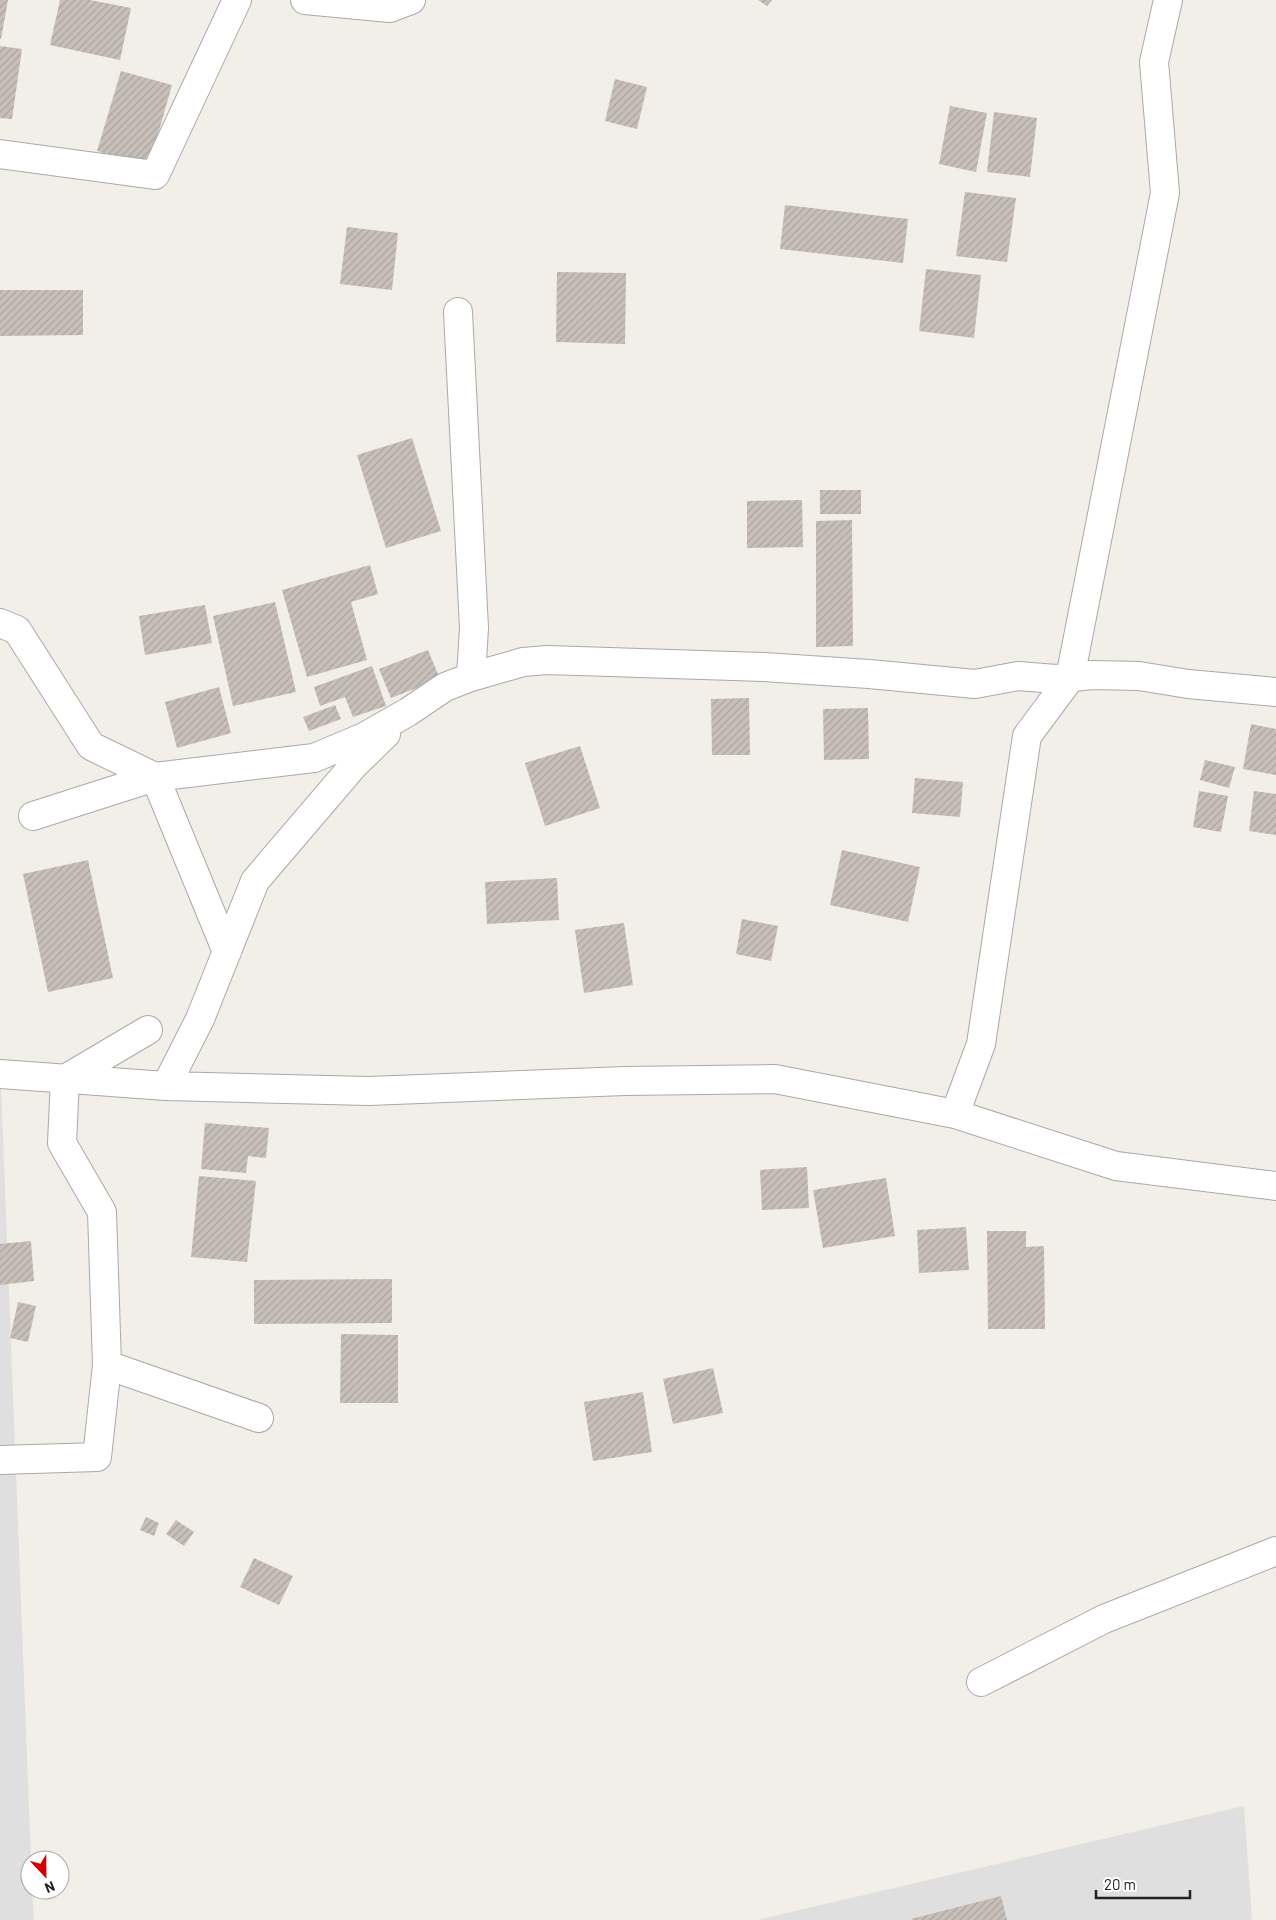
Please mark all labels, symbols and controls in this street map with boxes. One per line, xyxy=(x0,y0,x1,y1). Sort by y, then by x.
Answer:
north arrow xyxy=(20,1850,70,1900)
scale bar xyxy=(1096,1868,1190,1900)
text: 20 m xyxy=(1104,1875,1136,1893)
text: N xyxy=(43,1878,58,1897)

